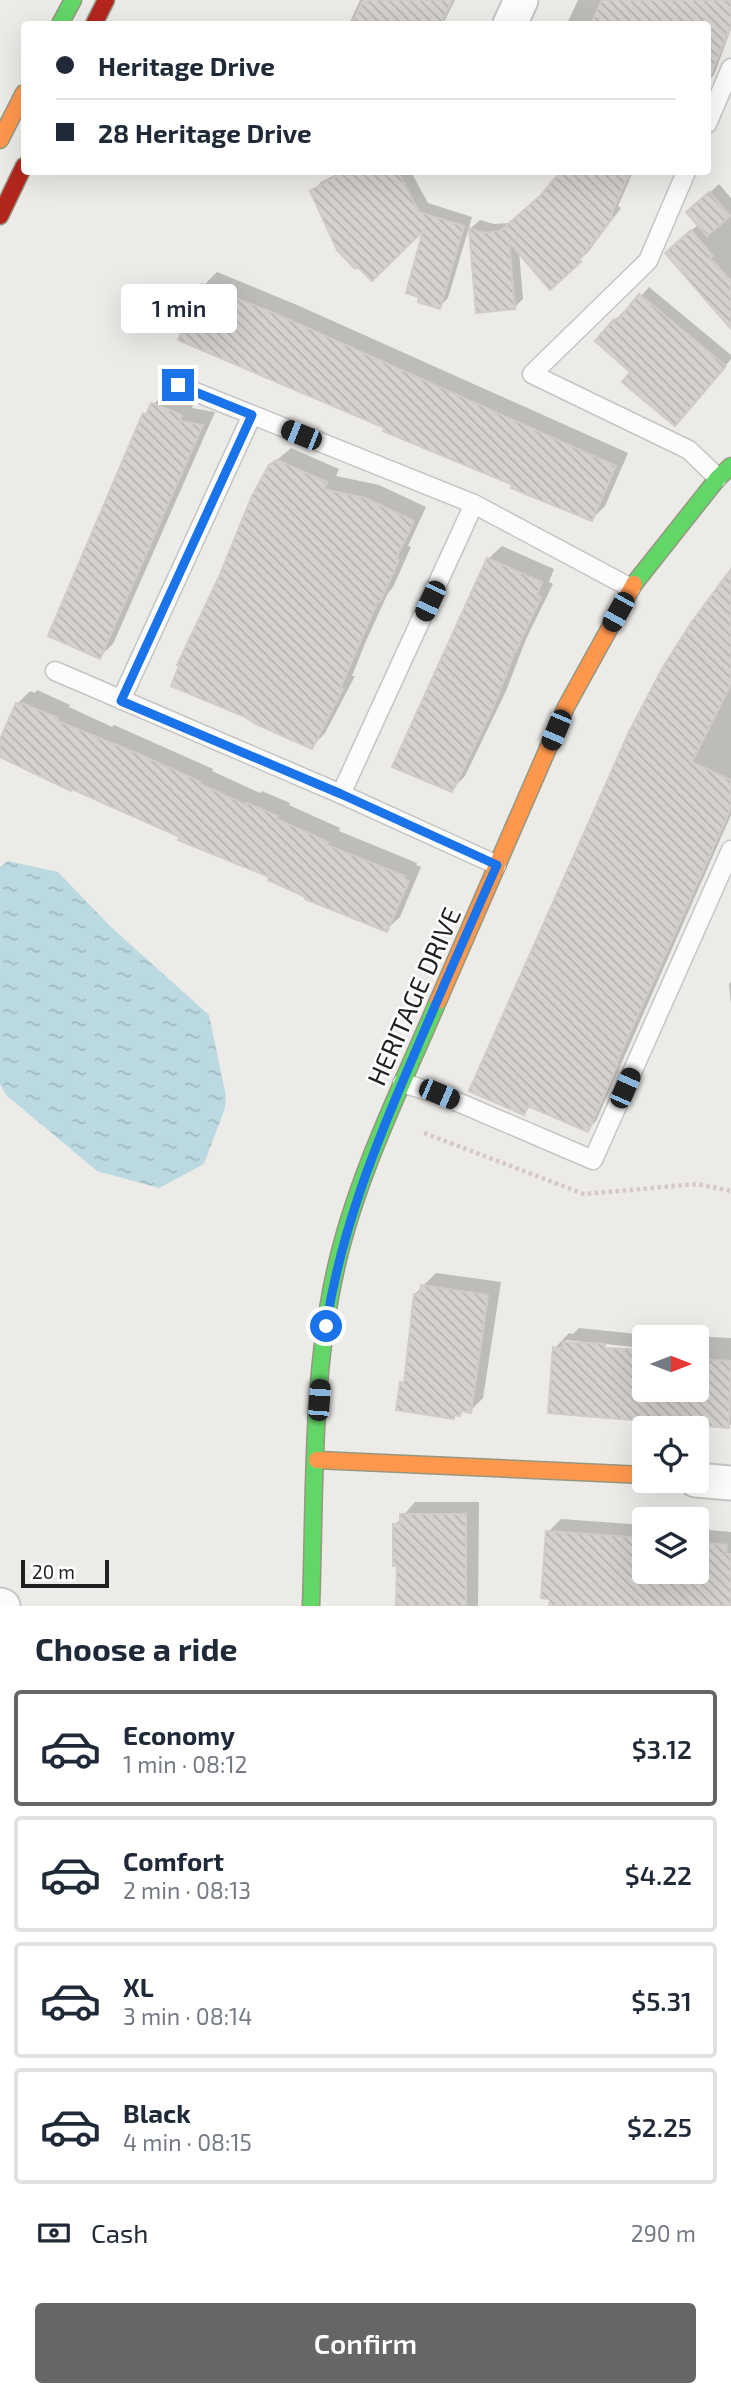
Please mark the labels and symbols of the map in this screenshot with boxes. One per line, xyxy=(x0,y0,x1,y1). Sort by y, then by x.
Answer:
callout: 1 min xyxy=(120,284,236,332)
route end xyxy=(162,369,194,401)
car xyxy=(278,417,325,453)
car xyxy=(412,578,449,624)
car xyxy=(599,589,638,635)
car xyxy=(539,707,574,753)
street label: HERITAGE DRIVE xyxy=(360,902,466,1090)
car xyxy=(607,1065,644,1111)
car xyxy=(416,1076,463,1112)
route start xyxy=(310,1310,342,1342)
north arrow xyxy=(632,1325,709,1402)
car xyxy=(308,1378,331,1422)
scale bar xyxy=(21,1557,108,1589)

